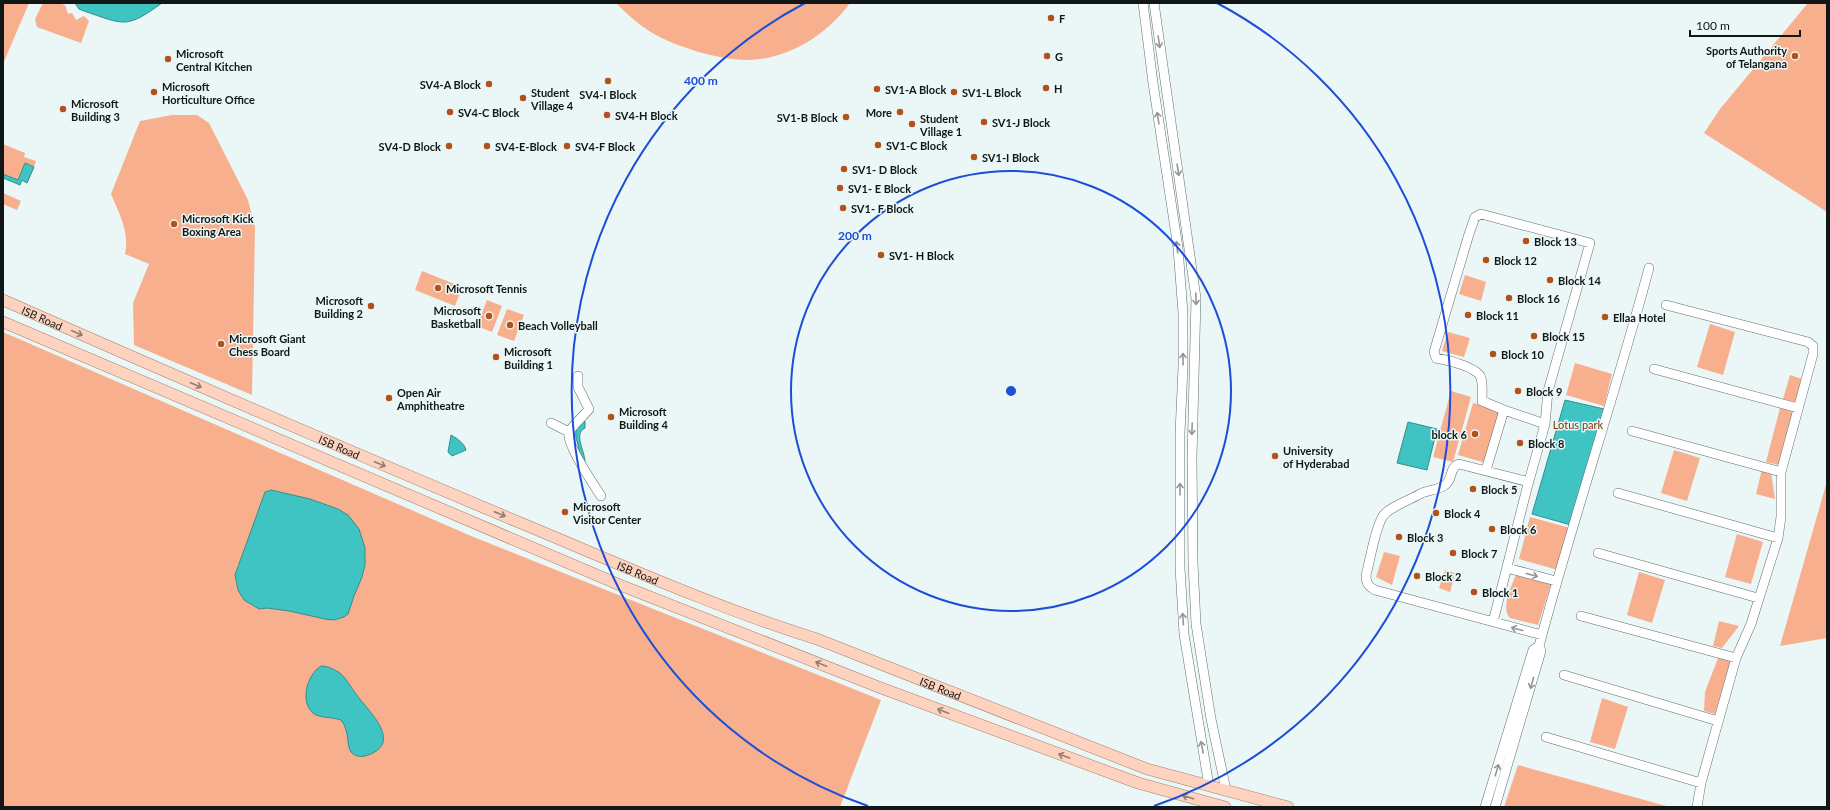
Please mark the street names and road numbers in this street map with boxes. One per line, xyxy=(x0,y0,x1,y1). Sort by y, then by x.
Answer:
street label: ISB Road xyxy=(20,303,65,332)
street label: ISB Road xyxy=(317,432,362,461)
street label: ISB Road xyxy=(615,558,661,587)
street label: ISB Road xyxy=(918,674,963,702)

